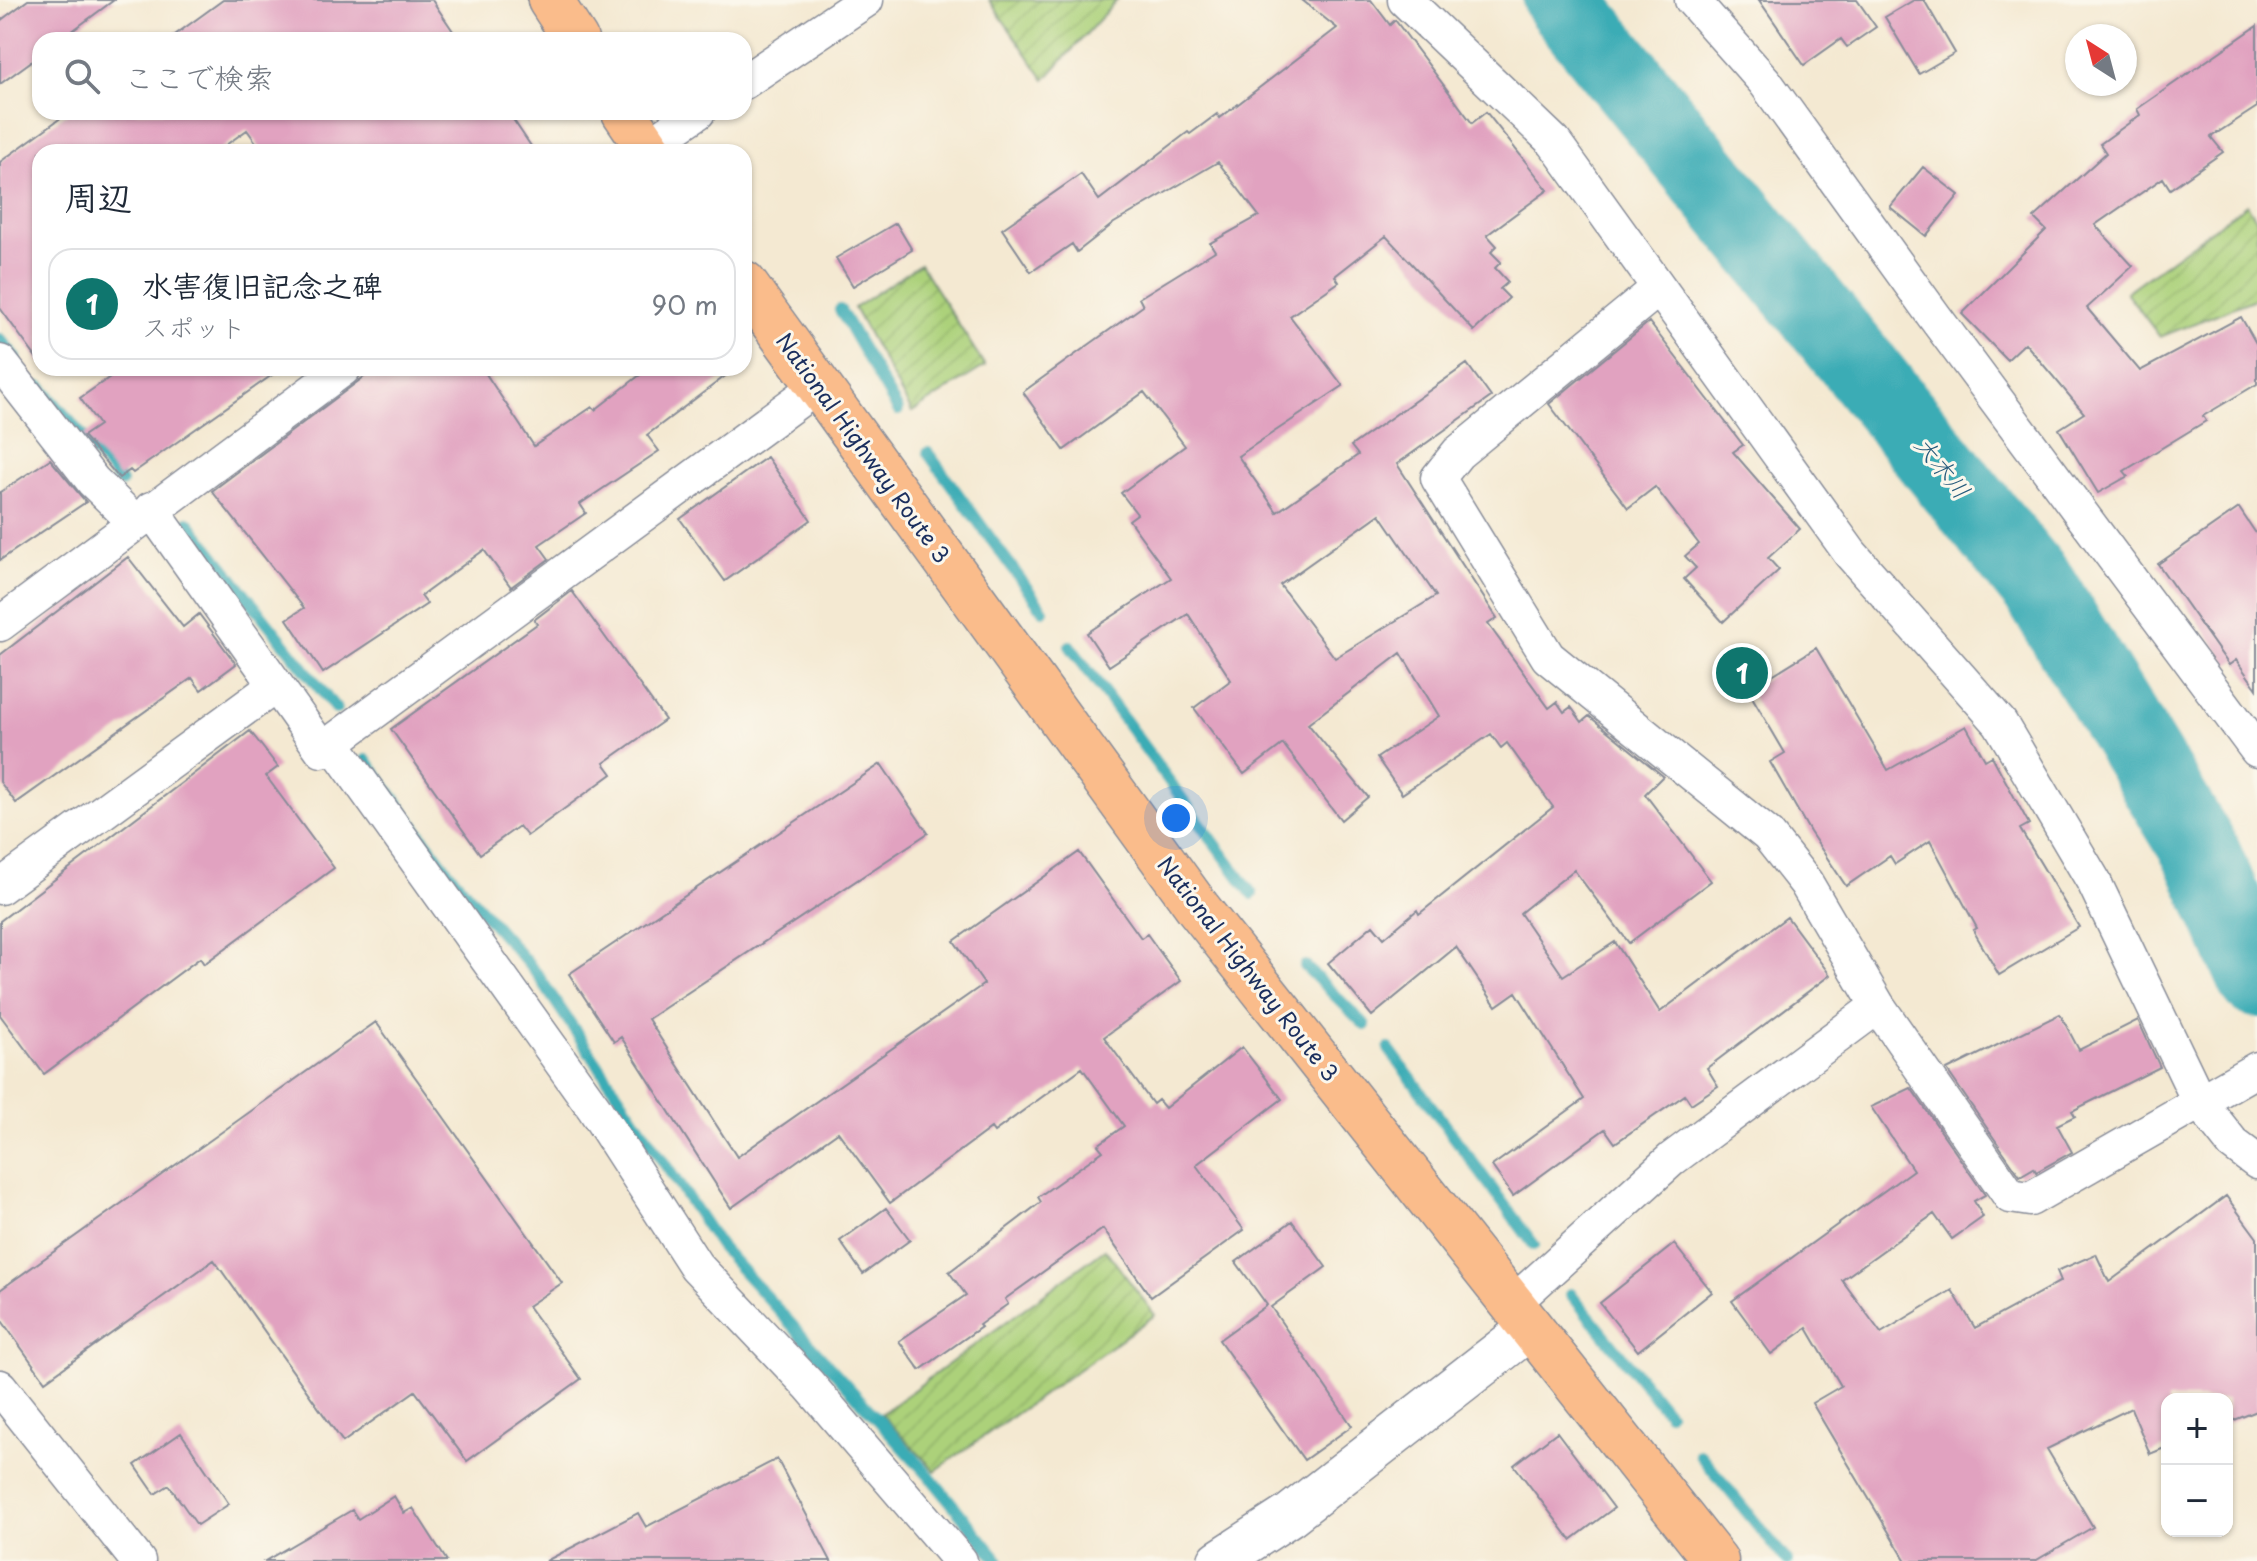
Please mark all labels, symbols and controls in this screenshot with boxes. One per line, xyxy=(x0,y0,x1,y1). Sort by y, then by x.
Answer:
north arrow xyxy=(2065,24,2137,96)
search box xyxy=(32,32,752,120)
icon: search xyxy=(60,54,104,98)
text: ここで検索 xyxy=(124,54,274,99)
text: 周辺 xyxy=(64,170,132,222)
text: 水害復旧記念之碑 xyxy=(142,262,382,307)
text: 1 xyxy=(86,285,98,324)
text: 90 m xyxy=(651,285,718,324)
text: スポット xyxy=(142,307,246,346)
street label: National Highway Route 3 xyxy=(769,325,959,569)
water label: 大木川 xyxy=(1907,427,1980,506)
pin: 1 xyxy=(1716,643,1768,703)
your location xyxy=(1156,798,1196,838)
street label: National Highway Route 3 xyxy=(1151,849,1348,1088)
map controls xyxy=(2161,1393,2233,1537)
button: + xyxy=(2161,1393,2233,1465)
button: − xyxy=(2161,1465,2233,1537)

